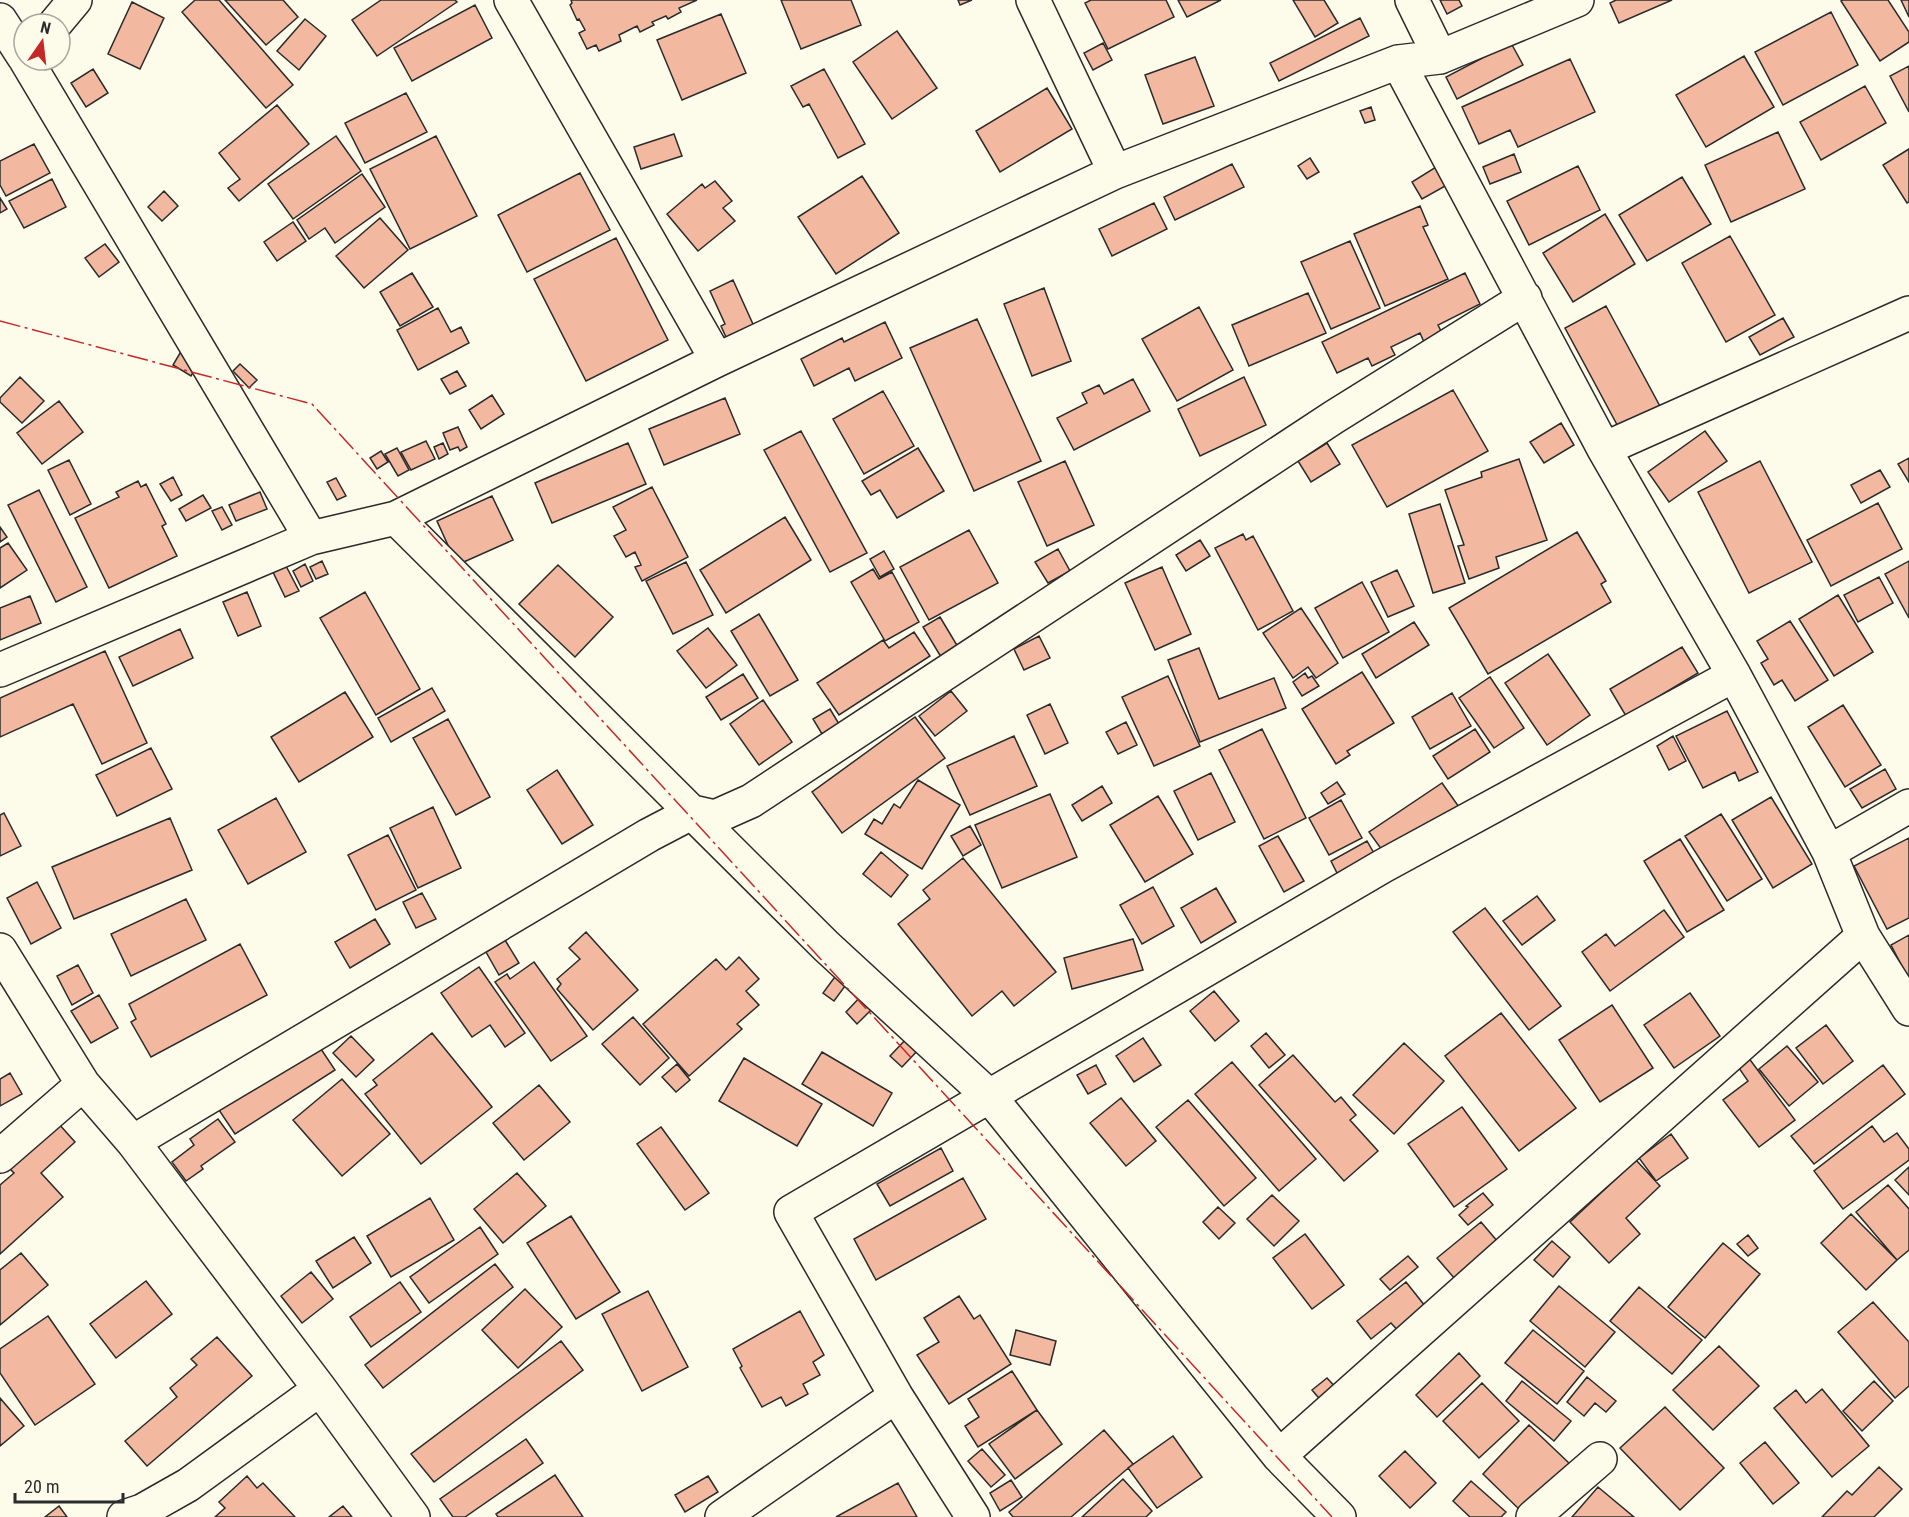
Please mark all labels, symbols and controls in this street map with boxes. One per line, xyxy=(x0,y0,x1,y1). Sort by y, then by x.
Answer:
north arrow xyxy=(12,12,72,72)
text: N xyxy=(38,18,53,38)
scale bar xyxy=(15,1466,123,1504)
text: 20 m xyxy=(24,1476,59,1497)

